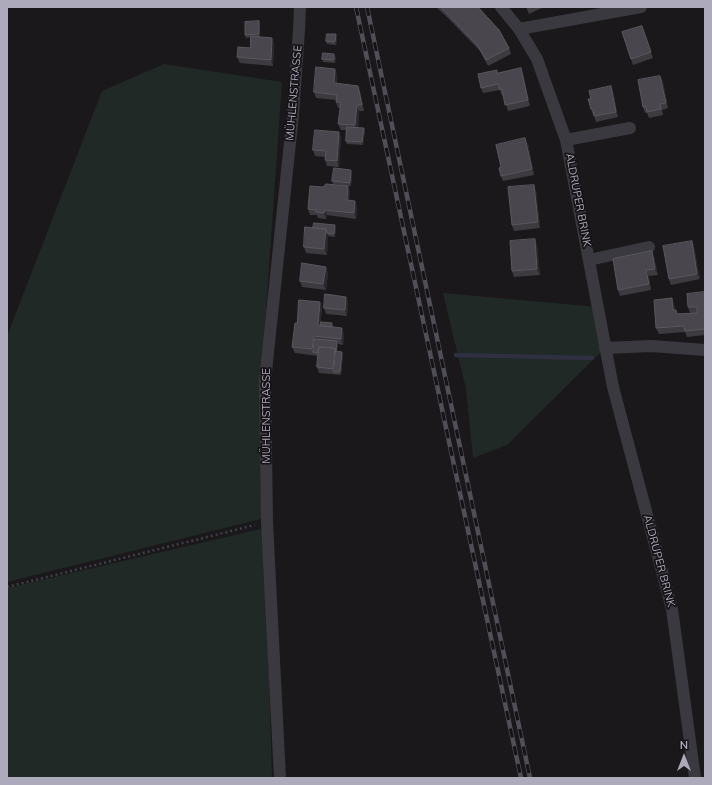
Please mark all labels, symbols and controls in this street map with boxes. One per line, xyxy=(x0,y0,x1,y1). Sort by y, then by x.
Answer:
street label: MÜHLENSTRASSE xyxy=(283,45,305,141)
street label: ALDRUPER BRINK xyxy=(562,152,594,248)
street label: MÜHLENSTRASSE xyxy=(260,368,274,464)
street label: ALDRUPER BRINK xyxy=(640,513,678,609)
north arrow xyxy=(664,737,704,777)
text: N xyxy=(680,738,688,752)

